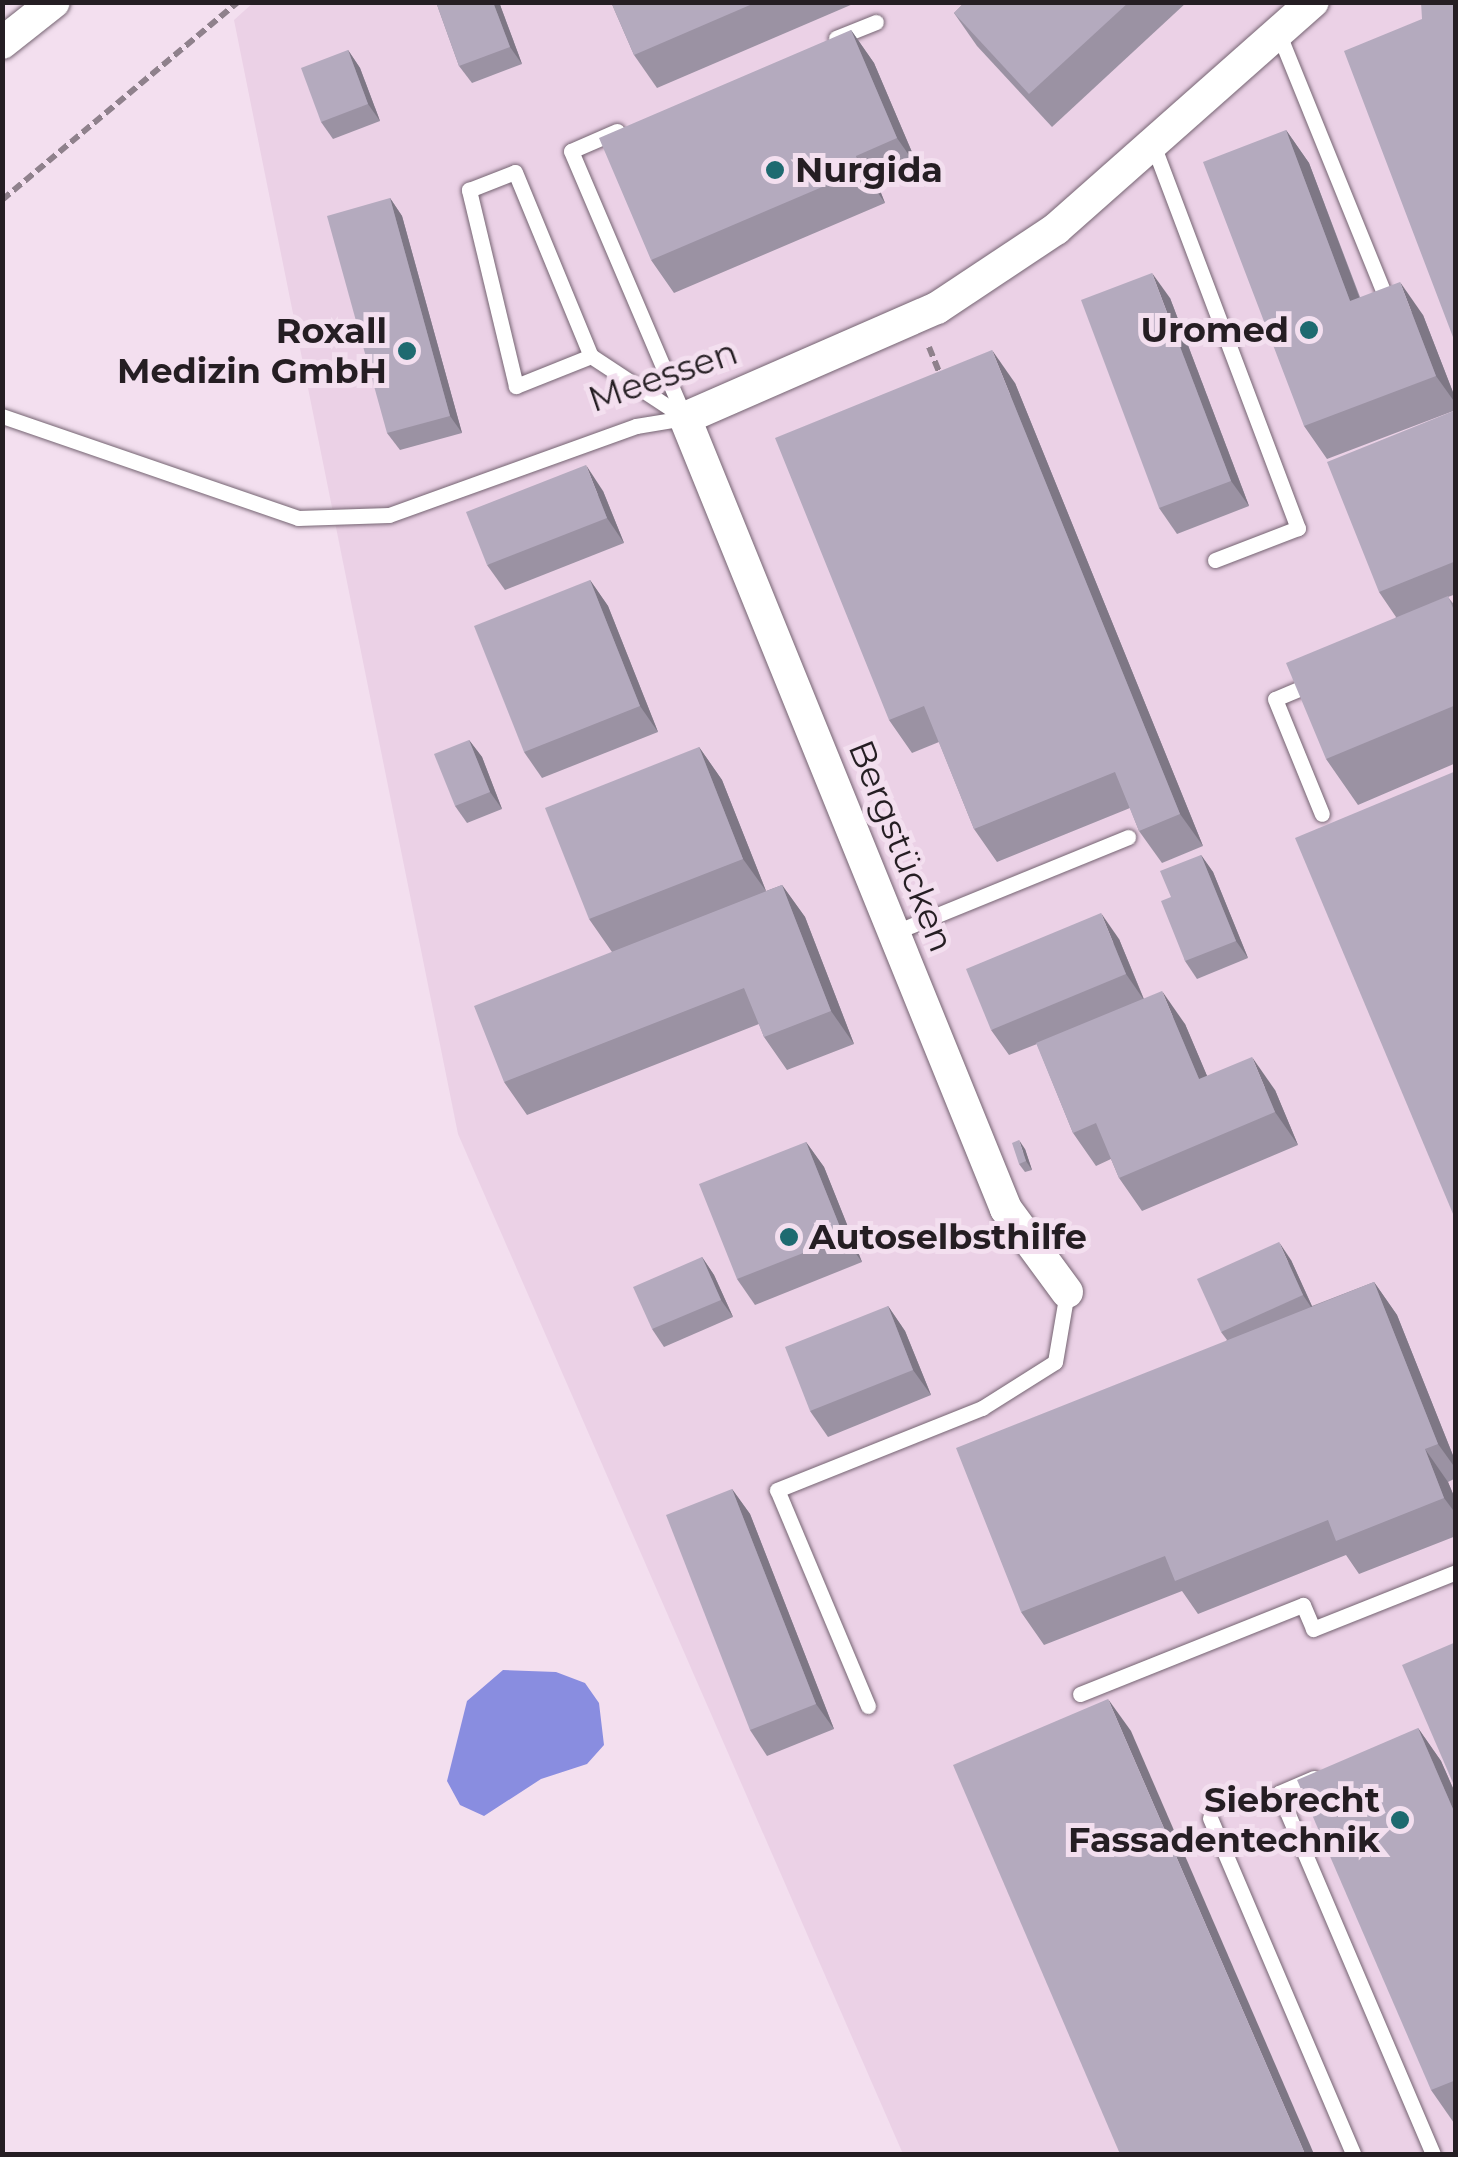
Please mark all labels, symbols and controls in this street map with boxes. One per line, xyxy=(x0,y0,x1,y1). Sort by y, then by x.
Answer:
place label: Nurgida xyxy=(795,149,943,191)
marker: Nurgida xyxy=(764,159,786,181)
place label: Uromed xyxy=(1141,309,1289,351)
place label: Roxall Medizin GmbH xyxy=(117,310,387,392)
marker: Uromed xyxy=(1298,319,1320,341)
street label: Meessen xyxy=(583,331,743,421)
marker: Roxall Medizin GmbH xyxy=(396,340,418,362)
street label: Bergstücken xyxy=(840,734,962,958)
place label: Autoselbsthilfe xyxy=(809,1216,1087,1258)
marker: Autoselbsthilfe xyxy=(778,1226,800,1248)
place label: Siebrecht Fassadentechnik xyxy=(1068,1779,1380,1861)
marker: Siebrecht Fassadentechnik xyxy=(1389,1809,1411,1831)

